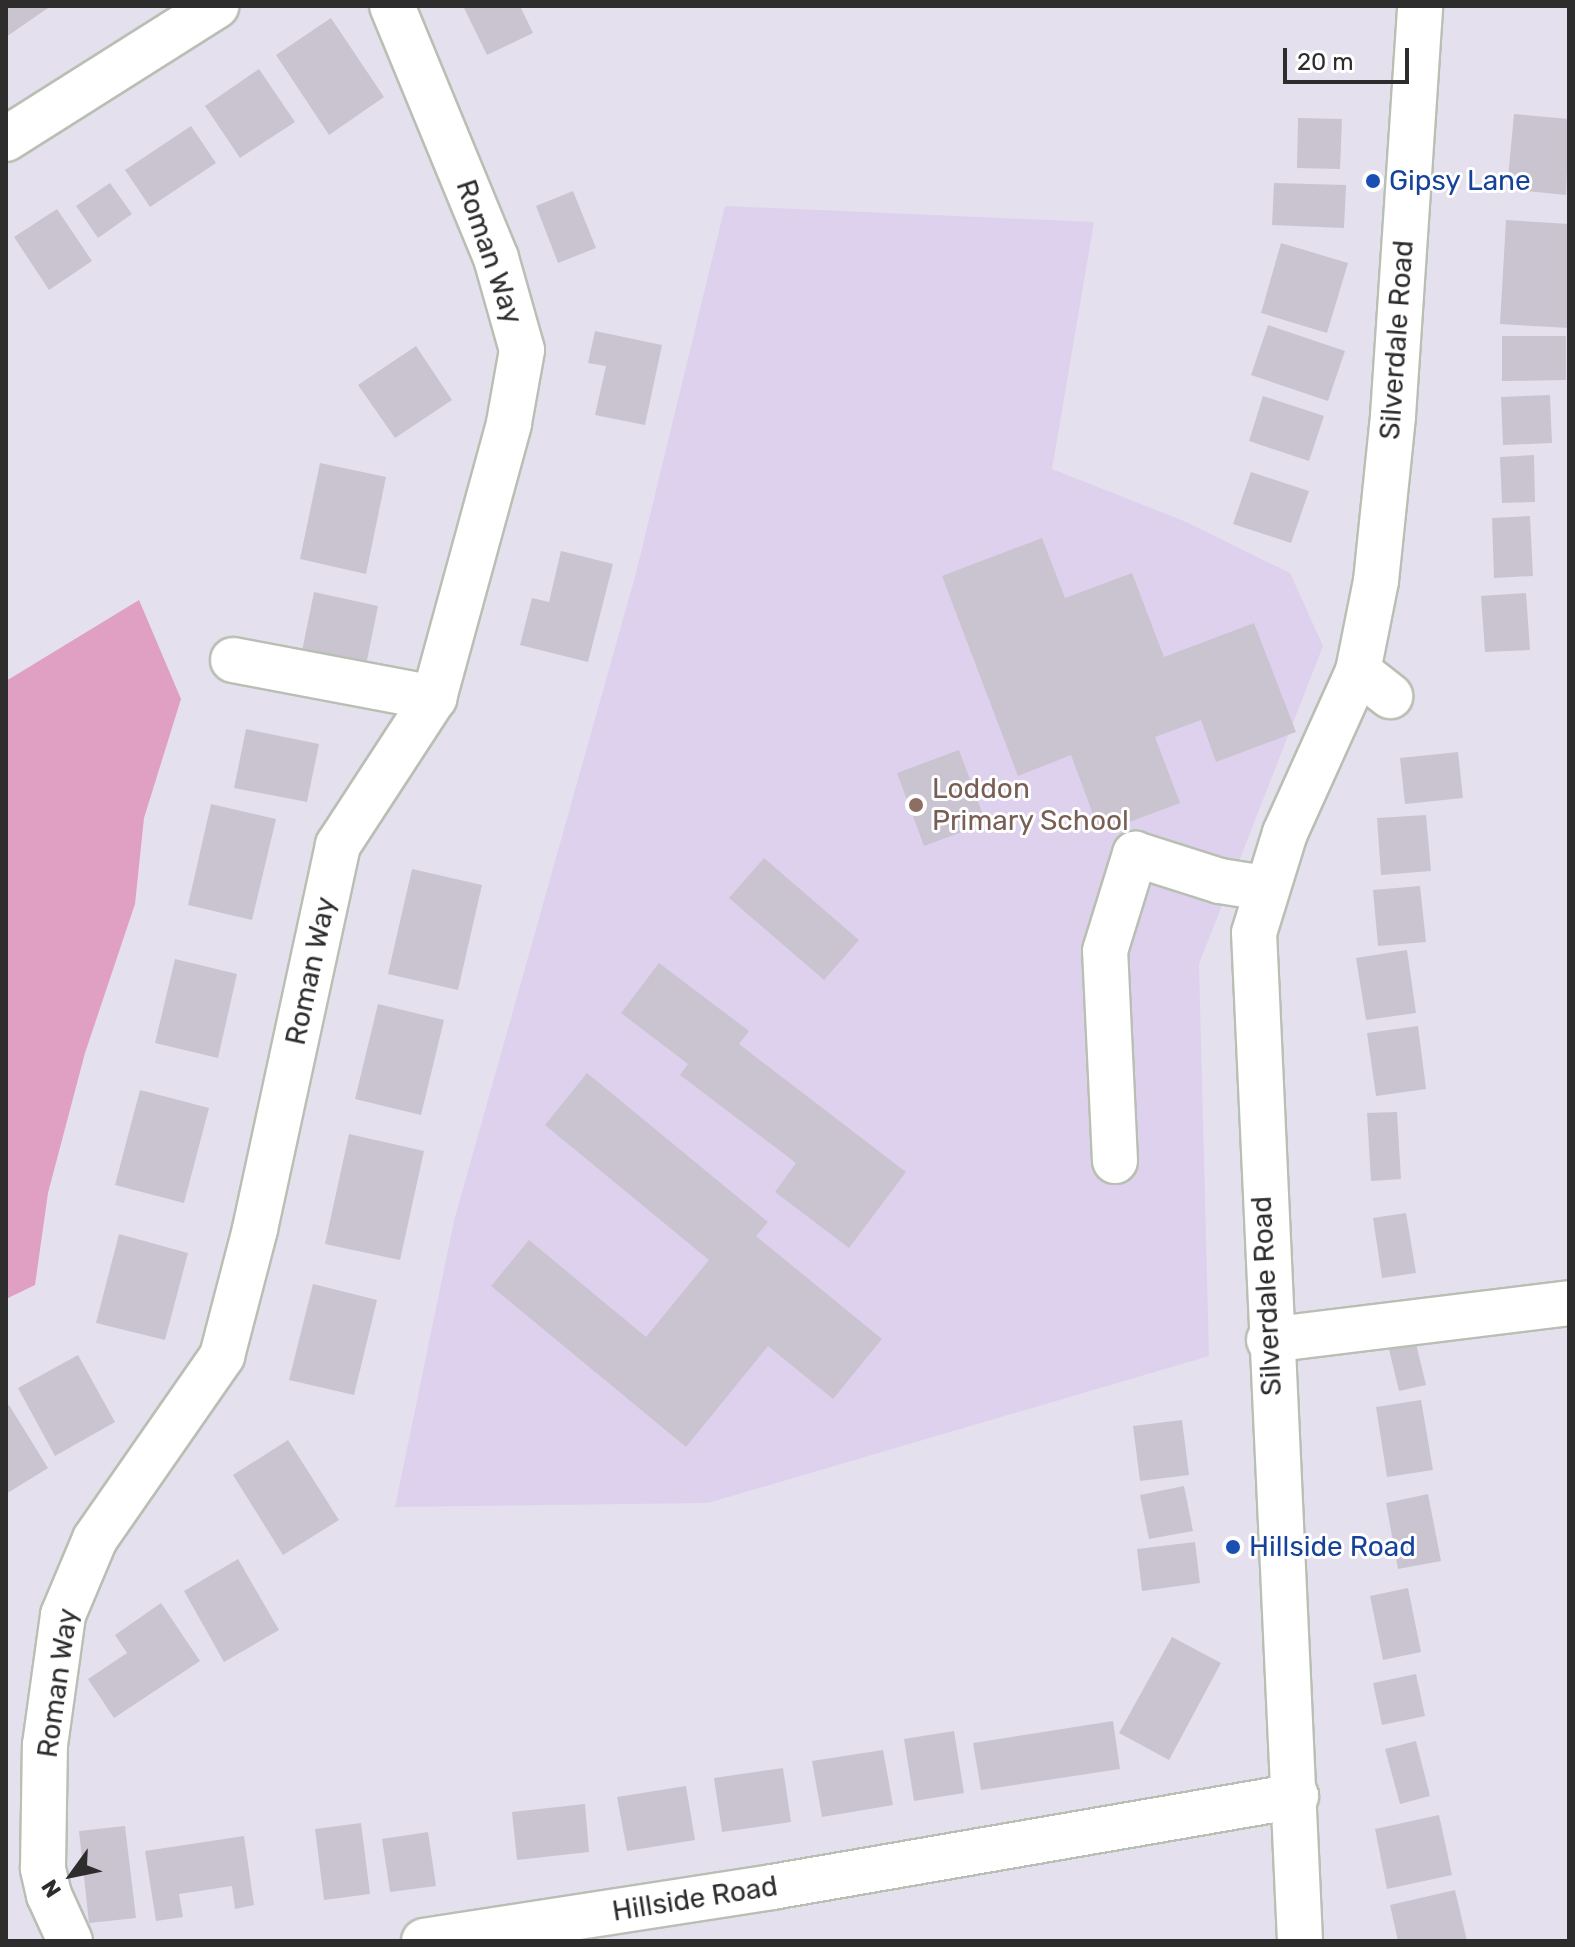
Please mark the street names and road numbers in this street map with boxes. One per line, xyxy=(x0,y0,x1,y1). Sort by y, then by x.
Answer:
street label: Roman Way xyxy=(449,175,529,329)
street label: Silverdale Road xyxy=(1373,239,1421,441)
street label: Roman Way xyxy=(279,894,343,1048)
street label: Silverdale Road xyxy=(1245,1195,1289,1397)
street label: Roman Way xyxy=(31,1606,85,1760)
street label: Hillside Road xyxy=(610,1869,780,1929)

